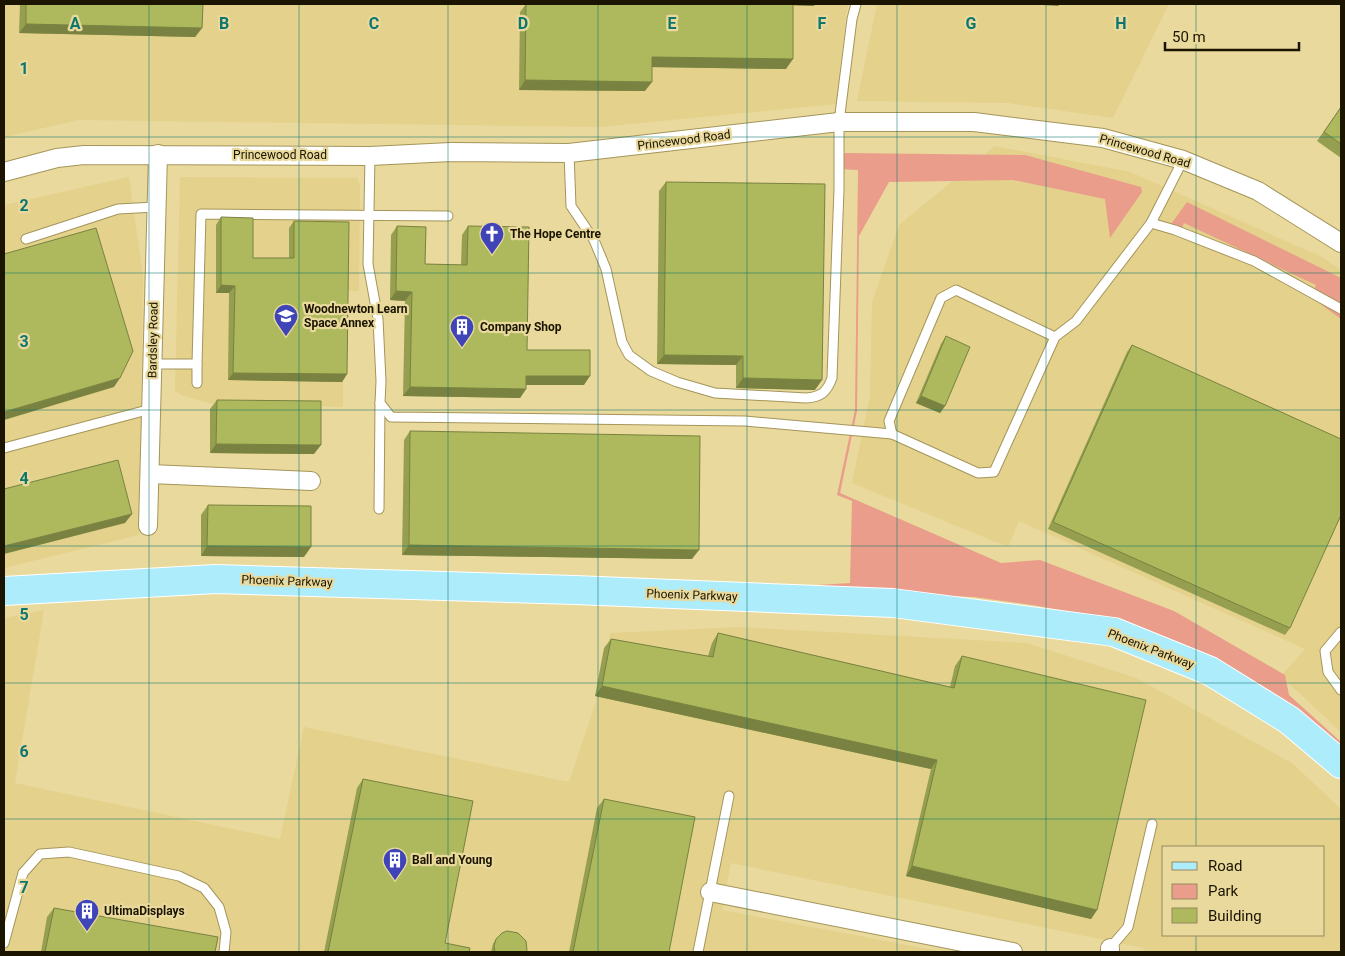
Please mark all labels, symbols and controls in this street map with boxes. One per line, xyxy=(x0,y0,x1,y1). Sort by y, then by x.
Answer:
text: A xyxy=(70,14,81,33)
text: B xyxy=(219,14,229,33)
text: C xyxy=(369,14,379,33)
text: D xyxy=(518,14,528,33)
text: E xyxy=(668,14,677,33)
text: F xyxy=(818,14,827,33)
text: G xyxy=(966,14,977,33)
text: H xyxy=(1115,14,1127,33)
scale bar xyxy=(1165,20,1299,52)
text: 50 m xyxy=(1172,28,1206,46)
text: 1 xyxy=(19,59,29,78)
street label: Princewood Road xyxy=(637,127,731,153)
street label: Princewood Road xyxy=(1098,131,1192,171)
street label: Princewood Road xyxy=(233,148,327,162)
text: 2 xyxy=(19,196,29,215)
church icon: The Hope Centre xyxy=(479,221,505,255)
place label: The Hope Centre xyxy=(510,227,601,241)
street label: Bardsley Road xyxy=(145,302,161,378)
place label: Woodnewton Learn Space Annex xyxy=(304,302,408,330)
school or university icon: Woodnewton Learn Space Annex xyxy=(273,303,299,337)
building icon: Company Shop xyxy=(449,314,475,348)
place label: Company Shop xyxy=(480,320,562,334)
text: 3 xyxy=(19,332,29,351)
text: 4 xyxy=(19,469,29,488)
street label: Phoenix Parkway xyxy=(241,572,333,590)
street label: Phoenix Parkway xyxy=(646,586,738,604)
text: 5 xyxy=(19,605,29,624)
street label: Phoenix Parkway xyxy=(1106,626,1196,672)
text: 6 xyxy=(19,742,29,761)
legend xyxy=(1162,846,1325,936)
building icon: Ball and Young xyxy=(382,847,408,881)
place label: Ball and Young xyxy=(412,853,493,867)
text: Road xyxy=(1208,857,1242,875)
text: 7 xyxy=(19,878,29,897)
text: Park xyxy=(1208,882,1239,900)
building icon: UltimaDisplays xyxy=(74,898,100,932)
place label: UltimaDisplays xyxy=(104,904,185,918)
text: Building xyxy=(1208,907,1262,925)

